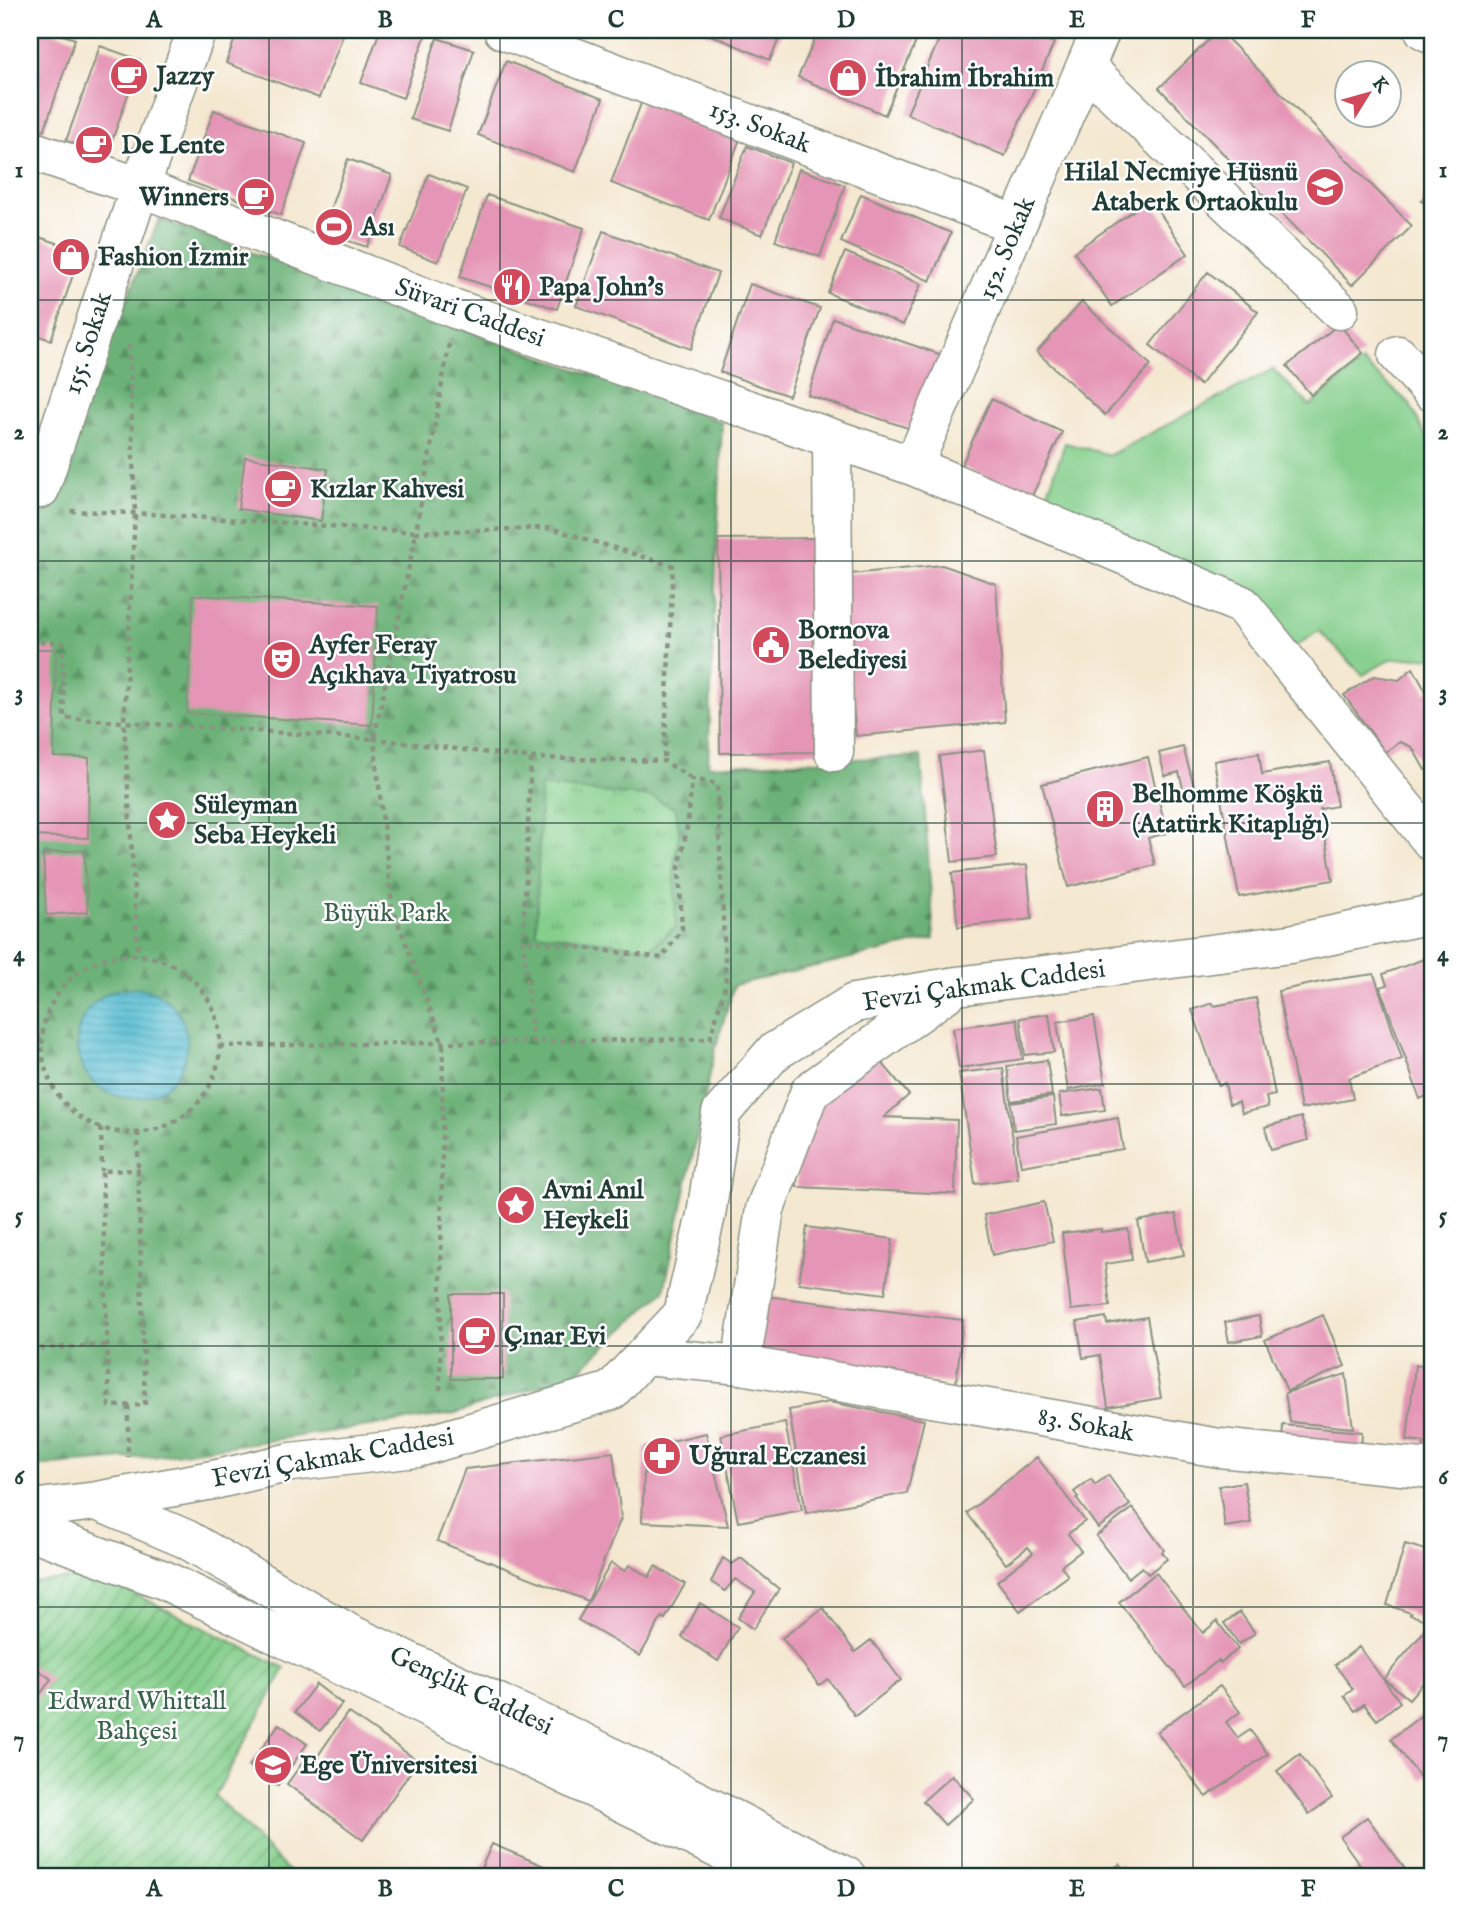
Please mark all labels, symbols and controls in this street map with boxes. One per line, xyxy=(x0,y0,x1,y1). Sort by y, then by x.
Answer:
text: A xyxy=(145,6,163,35)
text: B xyxy=(377,6,393,35)
text: C xyxy=(608,6,625,35)
text: D xyxy=(837,6,855,35)
text: E xyxy=(1069,6,1085,35)
text: F xyxy=(1301,6,1316,35)
cafe icon: Jazzy xyxy=(108,55,150,97)
shop icon: İbrahim İbrahim xyxy=(827,57,869,99)
place label: Jazzy xyxy=(153,60,215,93)
north arrow xyxy=(1332,60,1402,130)
place label: İbrahim İbrahim xyxy=(875,62,1054,95)
text: K xyxy=(1366,72,1394,99)
street label: 153. Sokak xyxy=(704,93,817,162)
cafe icon: De Lente xyxy=(73,124,115,166)
place label: De Lente xyxy=(121,129,225,162)
text: 1 xyxy=(15,156,23,185)
place label: Hilal Necmiye Hüsnü Ataberk Ortaokulu xyxy=(1064,156,1299,219)
text: 1 xyxy=(1439,156,1447,185)
school or university icon: Hilal Necmiye Hüsnü Ataberk Ortaokulu xyxy=(1304,166,1346,208)
cafe icon: Winners xyxy=(235,176,277,218)
place label: Winners xyxy=(138,181,229,214)
street label: 152. Sokak xyxy=(971,190,1044,305)
sports icon: Ası xyxy=(313,206,355,248)
place label: Ası xyxy=(360,211,395,244)
shop icon: Fashion İzmir xyxy=(50,236,92,278)
place label: Fashion İzmir xyxy=(98,241,249,274)
restaurant icon: Papa John's xyxy=(491,266,533,308)
street label: Süvari Caddesi xyxy=(390,271,550,355)
place label: Papa John's xyxy=(539,271,664,304)
street label: 155. Sokak xyxy=(56,286,120,399)
text: 2 xyxy=(14,418,25,447)
text: 2 xyxy=(1438,418,1449,447)
cafe icon: Kızlar Kahvesi xyxy=(262,468,304,510)
place label: Kızlar Kahvesi xyxy=(310,473,464,506)
place label: Bornova Belediyesi xyxy=(798,614,907,677)
public building icon: Bornova Belediyesi xyxy=(750,624,792,666)
place label: Ayfer Feray Açıkhava Tiyatrosu xyxy=(308,629,517,692)
theatre icon: Ayfer Feray Açıkhava Tiyatrosu xyxy=(261,639,303,681)
text: 3 xyxy=(15,679,23,708)
text: 3 xyxy=(1439,679,1447,708)
place label: Belhomme Köşkü (Atatürk Kitaplığı) xyxy=(1132,778,1329,841)
building icon: Belhomme Köşkü (Atatürk Kitaplığı) xyxy=(1084,788,1126,830)
place label: Süleyman Seba Heykeli xyxy=(194,789,336,852)
place icon: Süleyman Seba Heykeli xyxy=(146,799,188,841)
park label: Büyük Park xyxy=(323,897,450,930)
text: 4 xyxy=(13,940,25,969)
text: 4 xyxy=(1437,940,1449,969)
street label: Fevzi Çakmak Caddesi xyxy=(861,953,1107,1019)
place label: Avni Anıl Heykeli xyxy=(542,1174,644,1237)
place icon: Avni Anıl Heykeli xyxy=(495,1184,537,1226)
text: 5 xyxy=(15,1202,24,1231)
text: 5 xyxy=(1439,1202,1448,1231)
cafe icon: Çınar Evi xyxy=(456,1315,498,1357)
place label: Çınar Evi xyxy=(504,1320,606,1353)
street label: 83. Sokak xyxy=(1035,1400,1138,1450)
street label: Fevzi Çakmak Caddesi xyxy=(210,1420,456,1495)
pharmacy icon: Uğural Eczanesi xyxy=(641,1435,683,1477)
place label: Uğural Eczanesi xyxy=(688,1440,867,1473)
text: 6 xyxy=(14,1463,25,1492)
text: 6 xyxy=(1438,1463,1449,1492)
street label: Gençlik Caddesi xyxy=(384,1639,558,1743)
park label: Edward Whittall Bahçesi xyxy=(48,1685,227,1748)
text: 7 xyxy=(14,1725,24,1754)
text: 7 xyxy=(1438,1725,1448,1754)
school or university icon: Ege Üniversitesi xyxy=(252,1744,294,1786)
place label: Ege Üniversitesi xyxy=(300,1749,478,1782)
text: A xyxy=(145,1875,163,1904)
text: B xyxy=(377,1875,393,1904)
text: C xyxy=(608,1875,625,1904)
text: D xyxy=(837,1875,855,1904)
text: E xyxy=(1069,1875,1085,1904)
text: F xyxy=(1301,1875,1316,1904)

